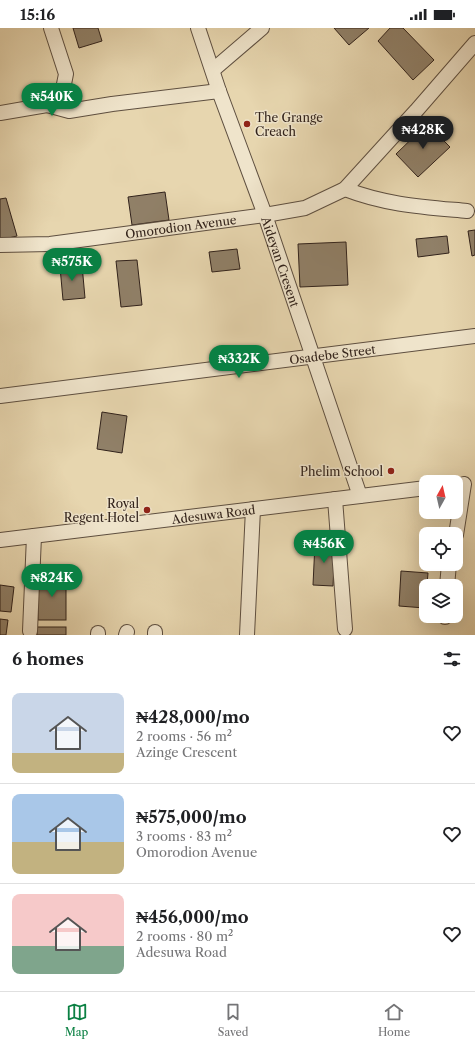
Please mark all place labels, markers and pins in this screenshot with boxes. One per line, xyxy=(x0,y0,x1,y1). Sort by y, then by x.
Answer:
pin: ₦540K xyxy=(24,83,80,117)
place label: The Grange Creach xyxy=(255,110,323,139)
pin: ₦428K xyxy=(395,116,451,150)
marker: The Grange Creach xyxy=(242,119,252,129)
pin: ₦575K xyxy=(44,248,100,282)
pin: ₦332K xyxy=(211,345,267,379)
place label: Phelim School xyxy=(300,464,383,479)
marker: Phelim School xyxy=(386,466,396,476)
place label: Royal Regent Hotel xyxy=(64,496,139,525)
marker: Royal Regent Hotel xyxy=(142,505,152,515)
pin: ₦456K xyxy=(296,530,352,564)
pin: ₦824K xyxy=(24,564,80,598)

